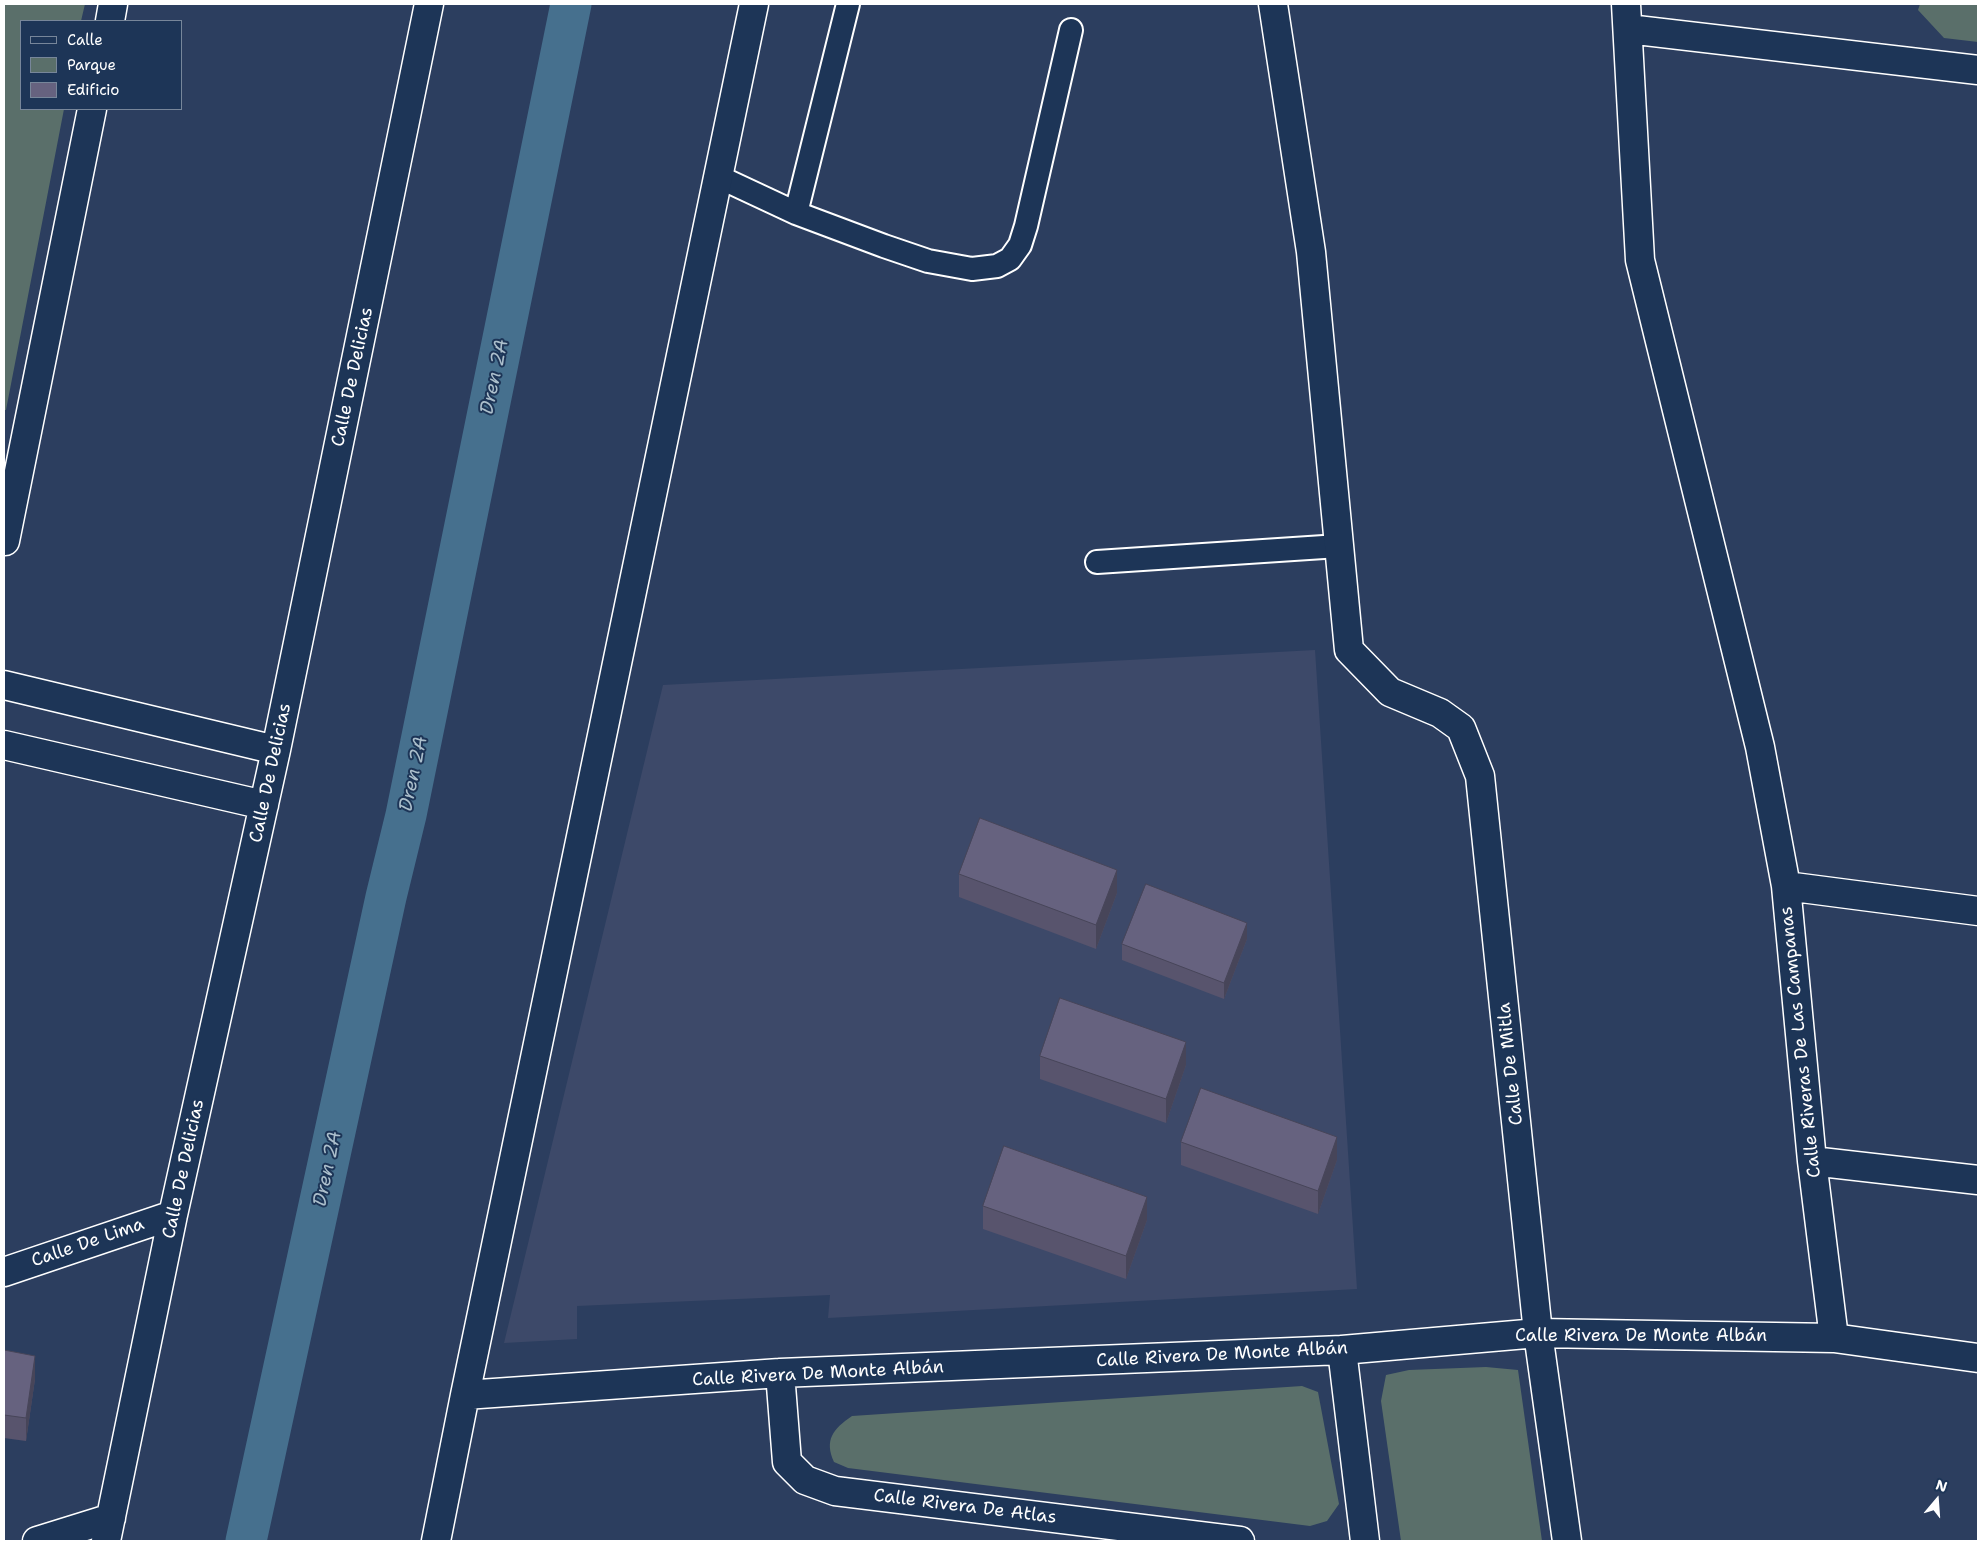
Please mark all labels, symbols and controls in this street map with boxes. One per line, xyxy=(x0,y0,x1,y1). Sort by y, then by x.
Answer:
legend xyxy=(20,20,182,110)
text: Calle xyxy=(67,30,103,50)
text: Parque xyxy=(67,55,116,75)
text: Edificio xyxy=(67,80,119,100)
street label: Calle De Delicias xyxy=(328,305,378,449)
water label: Dren 2A xyxy=(476,337,514,417)
street label: Calle De Delicias xyxy=(246,701,296,845)
water label: Dren 2A xyxy=(395,734,433,814)
street label: Calle Riveras De Las Campanas xyxy=(1776,905,1826,1179)
street label: Calle De Mitla xyxy=(1494,1002,1528,1126)
street label: Calle De Delicias xyxy=(159,1097,209,1241)
water label: Dren 2A xyxy=(309,1129,347,1209)
street label: Calle De Lima xyxy=(29,1214,147,1272)
street label: Calle Rivera De Monte Albán xyxy=(1515,1325,1767,1347)
street label: Calle Rivera De Monte Albán xyxy=(1096,1338,1348,1372)
street label: Calle Rivera De Monte Albán xyxy=(692,1357,944,1391)
north arrow xyxy=(1912,1475,1962,1525)
text: N xyxy=(1934,1475,1950,1496)
street label: Calle Rivera De Atlas xyxy=(872,1485,1058,1529)

